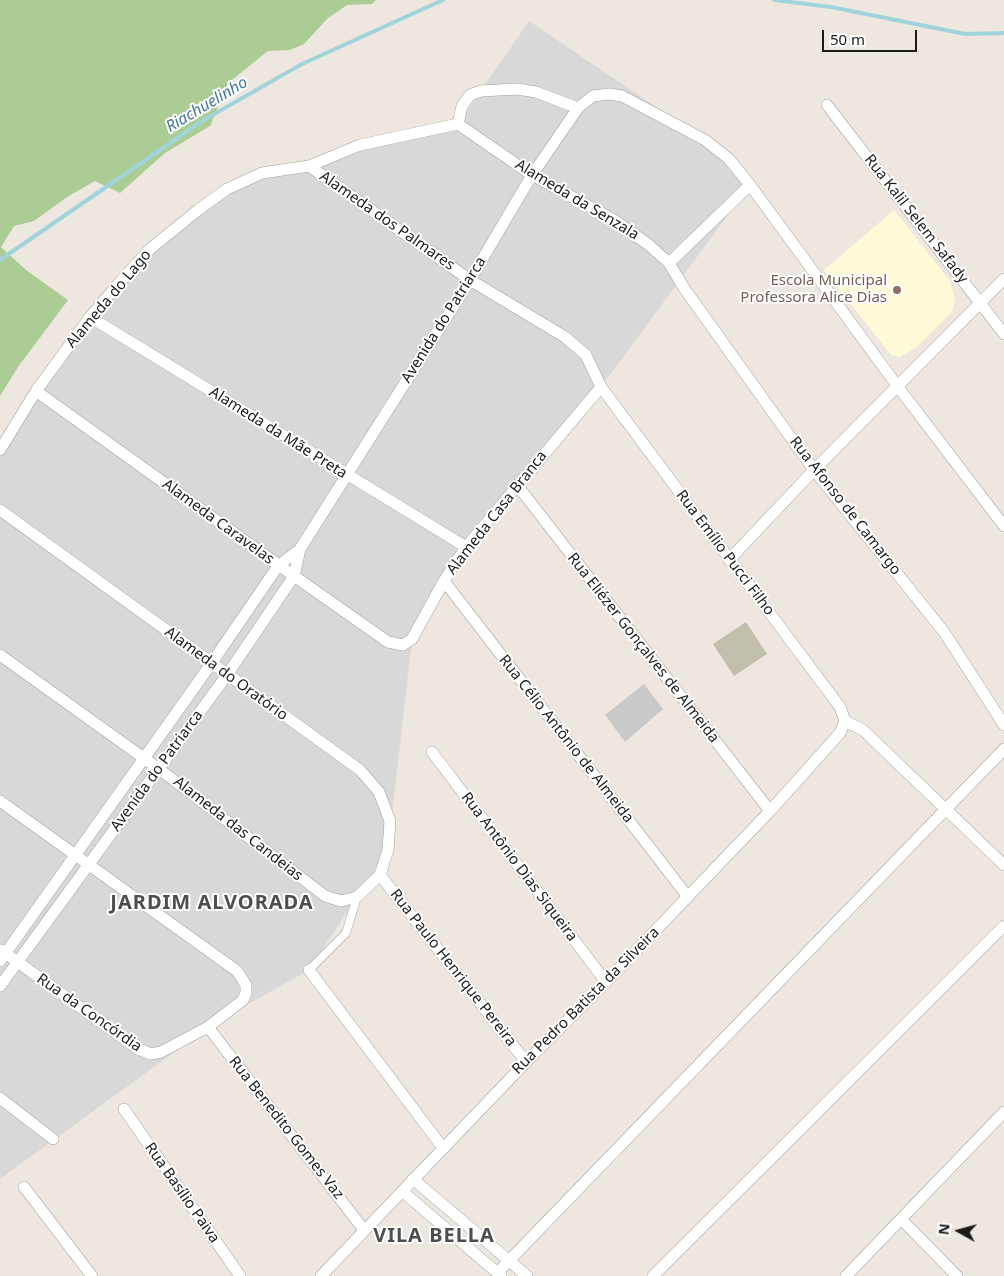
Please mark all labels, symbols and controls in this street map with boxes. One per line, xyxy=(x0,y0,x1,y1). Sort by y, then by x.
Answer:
scale bar xyxy=(824,20,919,52)
text: 50 m xyxy=(830,29,865,49)
water label: Riachuelinho xyxy=(163,73,251,137)
street label: Rua Kalil Selem Safady xyxy=(860,151,972,287)
street label: Alameda da Senzala xyxy=(512,156,642,244)
street label: Alameda dos Palmares xyxy=(316,168,458,274)
street label: Alameda do Lago xyxy=(63,246,155,352)
street label: Avenida do Patriarca xyxy=(398,254,490,386)
place label: Escola Municipal Professora Alice Dias xyxy=(740,272,887,307)
marker: Escola Municipal Professora Alice Dias xyxy=(891,284,903,296)
street label: Alameda da Mãe Preta xyxy=(206,383,350,483)
street label: Rua Afonso de Camargo xyxy=(785,433,905,579)
street label: Alameda Casa Branca xyxy=(443,447,551,579)
street label: Alameda Caravelas xyxy=(159,475,277,569)
street label: Rua Emílio Pucci Filho xyxy=(672,487,778,619)
street label: Rua Eliézer Gonçalves de Almeida xyxy=(563,550,723,746)
street label: Alameda do Oratório xyxy=(161,623,291,725)
street label: Rua Célio Antônio de Almeida xyxy=(495,651,637,827)
street label: Avenida do Patriarca xyxy=(107,707,207,835)
street label: Alameda das Candeias xyxy=(170,773,306,885)
street label: Rua Antônio Dias Siqueira xyxy=(457,789,581,945)
street label: Rua Paulo Henrique Pereira xyxy=(386,886,520,1050)
district label: JARDIM ALVORADA xyxy=(108,891,316,915)
street label: Rua Pedro Batista da Silveira xyxy=(509,924,663,1078)
street label: Rua da Concórdia xyxy=(33,970,145,1056)
street label: Rua Benedito Gomes Vaz xyxy=(225,1053,347,1203)
street label: Rua Basílio Paiva xyxy=(141,1139,223,1247)
north arrow xyxy=(934,1206,984,1256)
text: N xyxy=(933,1222,954,1236)
district label: VILA BELLA xyxy=(372,1224,496,1248)

